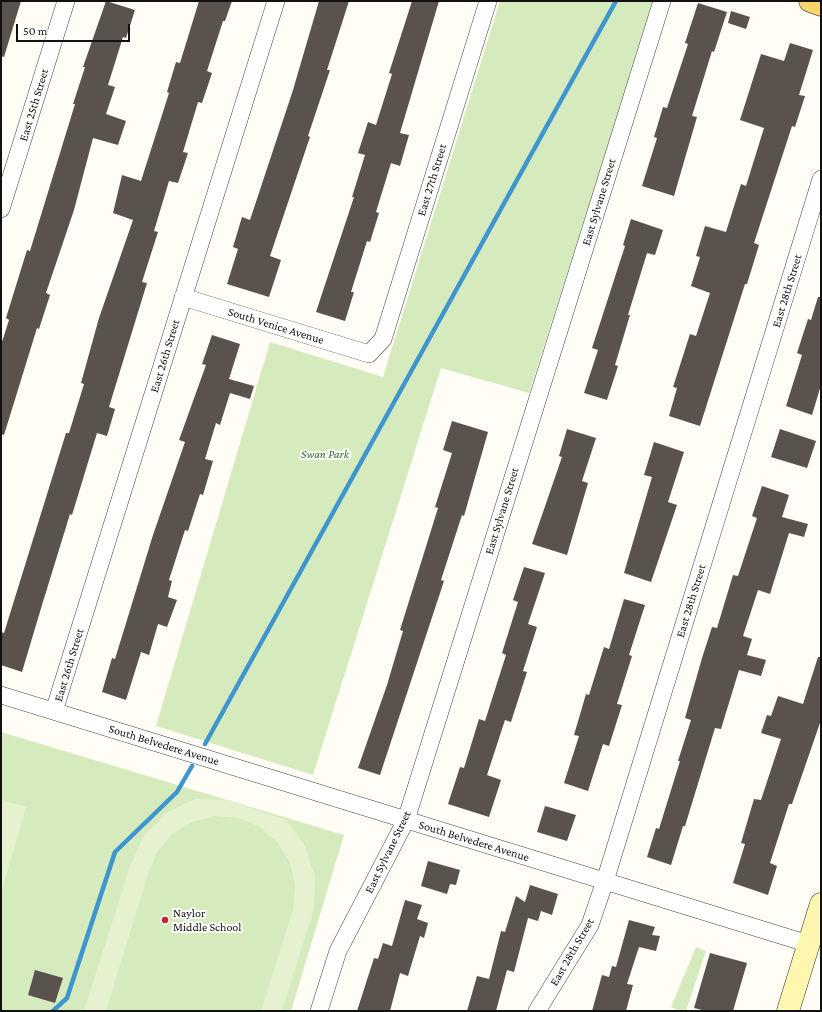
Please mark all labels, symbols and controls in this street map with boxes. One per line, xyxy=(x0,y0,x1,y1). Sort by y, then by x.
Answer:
scale bar xyxy=(18,16,132,42)
text: 50 m xyxy=(23,24,47,38)
street label: East 25th Street xyxy=(16,67,52,143)
street label: East 27th Street xyxy=(414,142,450,218)
street label: East Sylvane Street xyxy=(579,157,619,247)
street label: East 28th Street xyxy=(769,253,805,329)
street label: South Venice Avenue xyxy=(226,305,326,347)
street label: East 26th Street xyxy=(147,318,183,394)
park label: Swan Park xyxy=(301,447,349,461)
street label: East Sylvane Street xyxy=(482,466,522,556)
street label: East 28th Street xyxy=(673,563,709,639)
street label: East 26th Street xyxy=(51,627,87,703)
street label: South Belvedere Avenue xyxy=(107,721,221,769)
street label: East Sylvane Street xyxy=(362,808,414,896)
street label: South Belvedere Avenue xyxy=(417,817,531,865)
place label: Naylor Middle School xyxy=(173,906,241,934)
marker: Naylor Middle School xyxy=(160,915,170,925)
street label: East 28th Street xyxy=(547,916,597,988)

